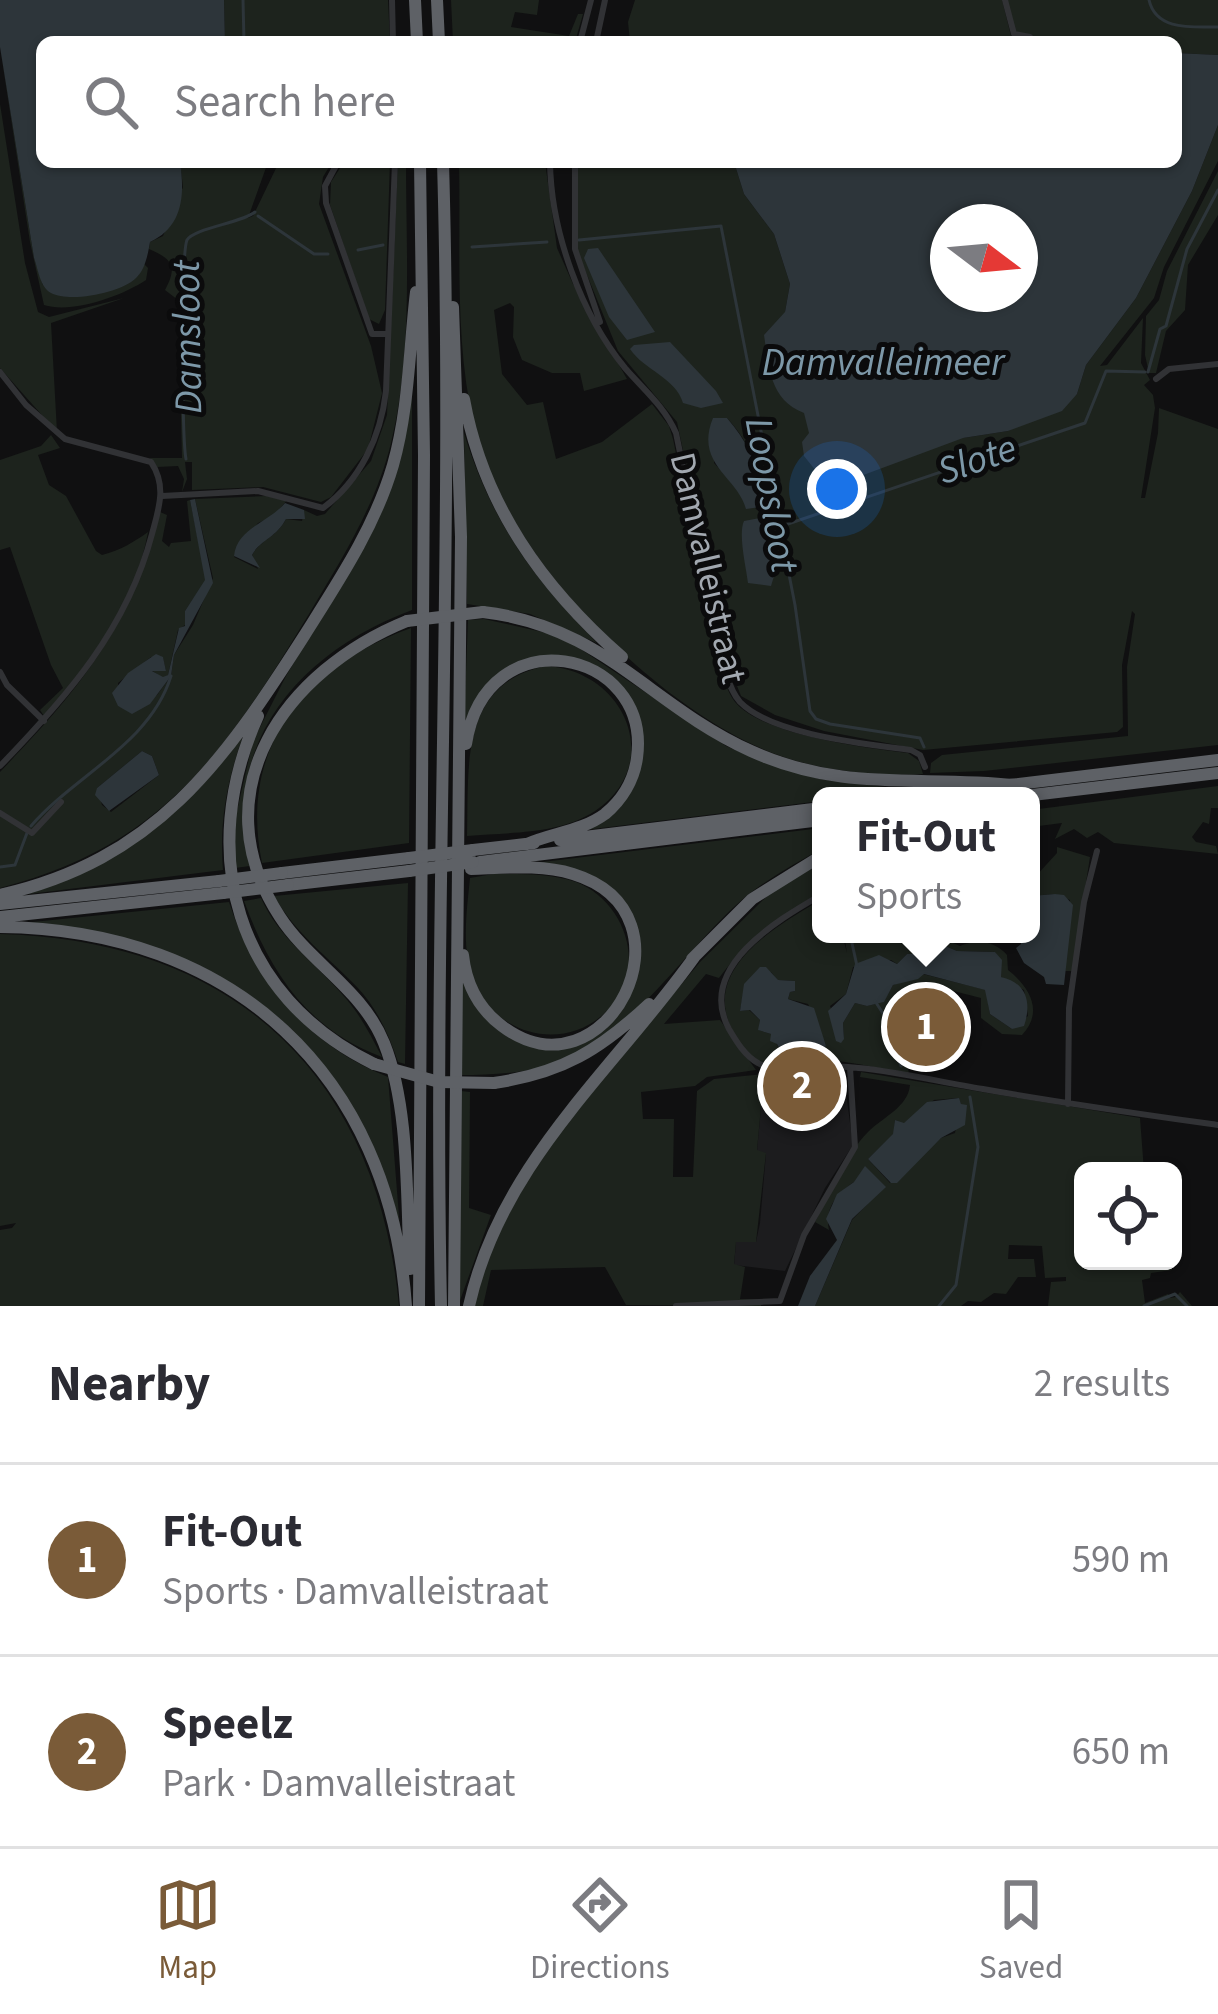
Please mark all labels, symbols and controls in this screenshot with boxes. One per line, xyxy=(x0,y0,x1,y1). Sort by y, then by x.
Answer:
search box xyxy=(36,36,1182,168)
icon: search xyxy=(78,69,144,135)
text: Search here xyxy=(174,70,396,134)
north arrow xyxy=(930,204,1038,312)
water label: Damsloot xyxy=(159,259,217,414)
water label: Damvalleimeer xyxy=(762,335,1006,391)
water label: Loopsloot xyxy=(730,413,812,578)
water label: Slote xyxy=(930,420,1024,500)
street label: Damvalleistraat xyxy=(657,447,759,689)
your location xyxy=(807,459,867,519)
popup xyxy=(812,787,1040,943)
text: Fit-Out xyxy=(856,805,996,869)
text: Sports xyxy=(856,869,962,925)
pin: 1 xyxy=(887,982,965,1072)
pin: 2 xyxy=(763,1041,841,1131)
map controls xyxy=(1074,1162,1182,1270)
button: locate xyxy=(1074,1162,1182,1270)
text: Nearby xyxy=(48,1348,210,1420)
text: 2 results xyxy=(1034,1356,1170,1412)
text: Fit-Out xyxy=(162,1500,302,1564)
text: 1 xyxy=(77,1532,97,1588)
text: 590 m xyxy=(1072,1532,1170,1588)
text: Sports · Damvalleistraat xyxy=(162,1564,549,1620)
text: Speelz xyxy=(162,1692,293,1756)
text: 2 xyxy=(77,1724,97,1780)
text: 650 m xyxy=(1072,1724,1170,1780)
text: Park · Damvalleistraat xyxy=(162,1756,515,1812)
tab: Map xyxy=(155,1872,221,1991)
tab: Directions xyxy=(530,1872,670,1991)
tab: Saved xyxy=(979,1872,1063,1991)

